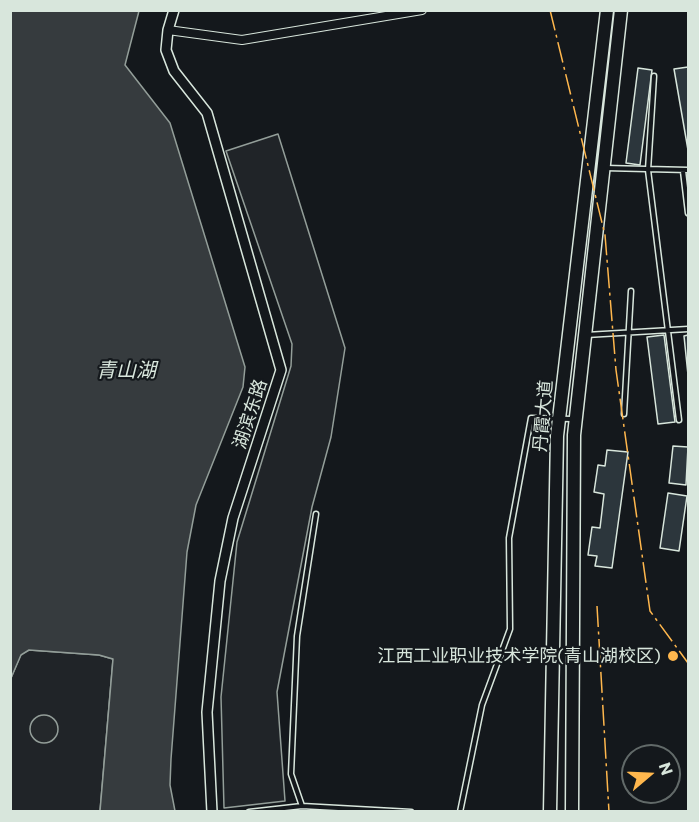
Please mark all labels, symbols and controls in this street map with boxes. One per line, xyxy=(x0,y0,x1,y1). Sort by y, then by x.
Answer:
water label: 青山湖 xyxy=(96,358,156,382)
street label: 湖滨东路 xyxy=(229,376,271,452)
street label: 丹霞大道 xyxy=(529,379,557,453)
place label: 江西工业职业技术学院(青山湖校区) xyxy=(377,645,661,667)
marker: 江西工业职业技术学院(青山湖校区) xyxy=(666,649,680,663)
north arrow xyxy=(621,744,681,804)
text: N xyxy=(656,760,678,777)

